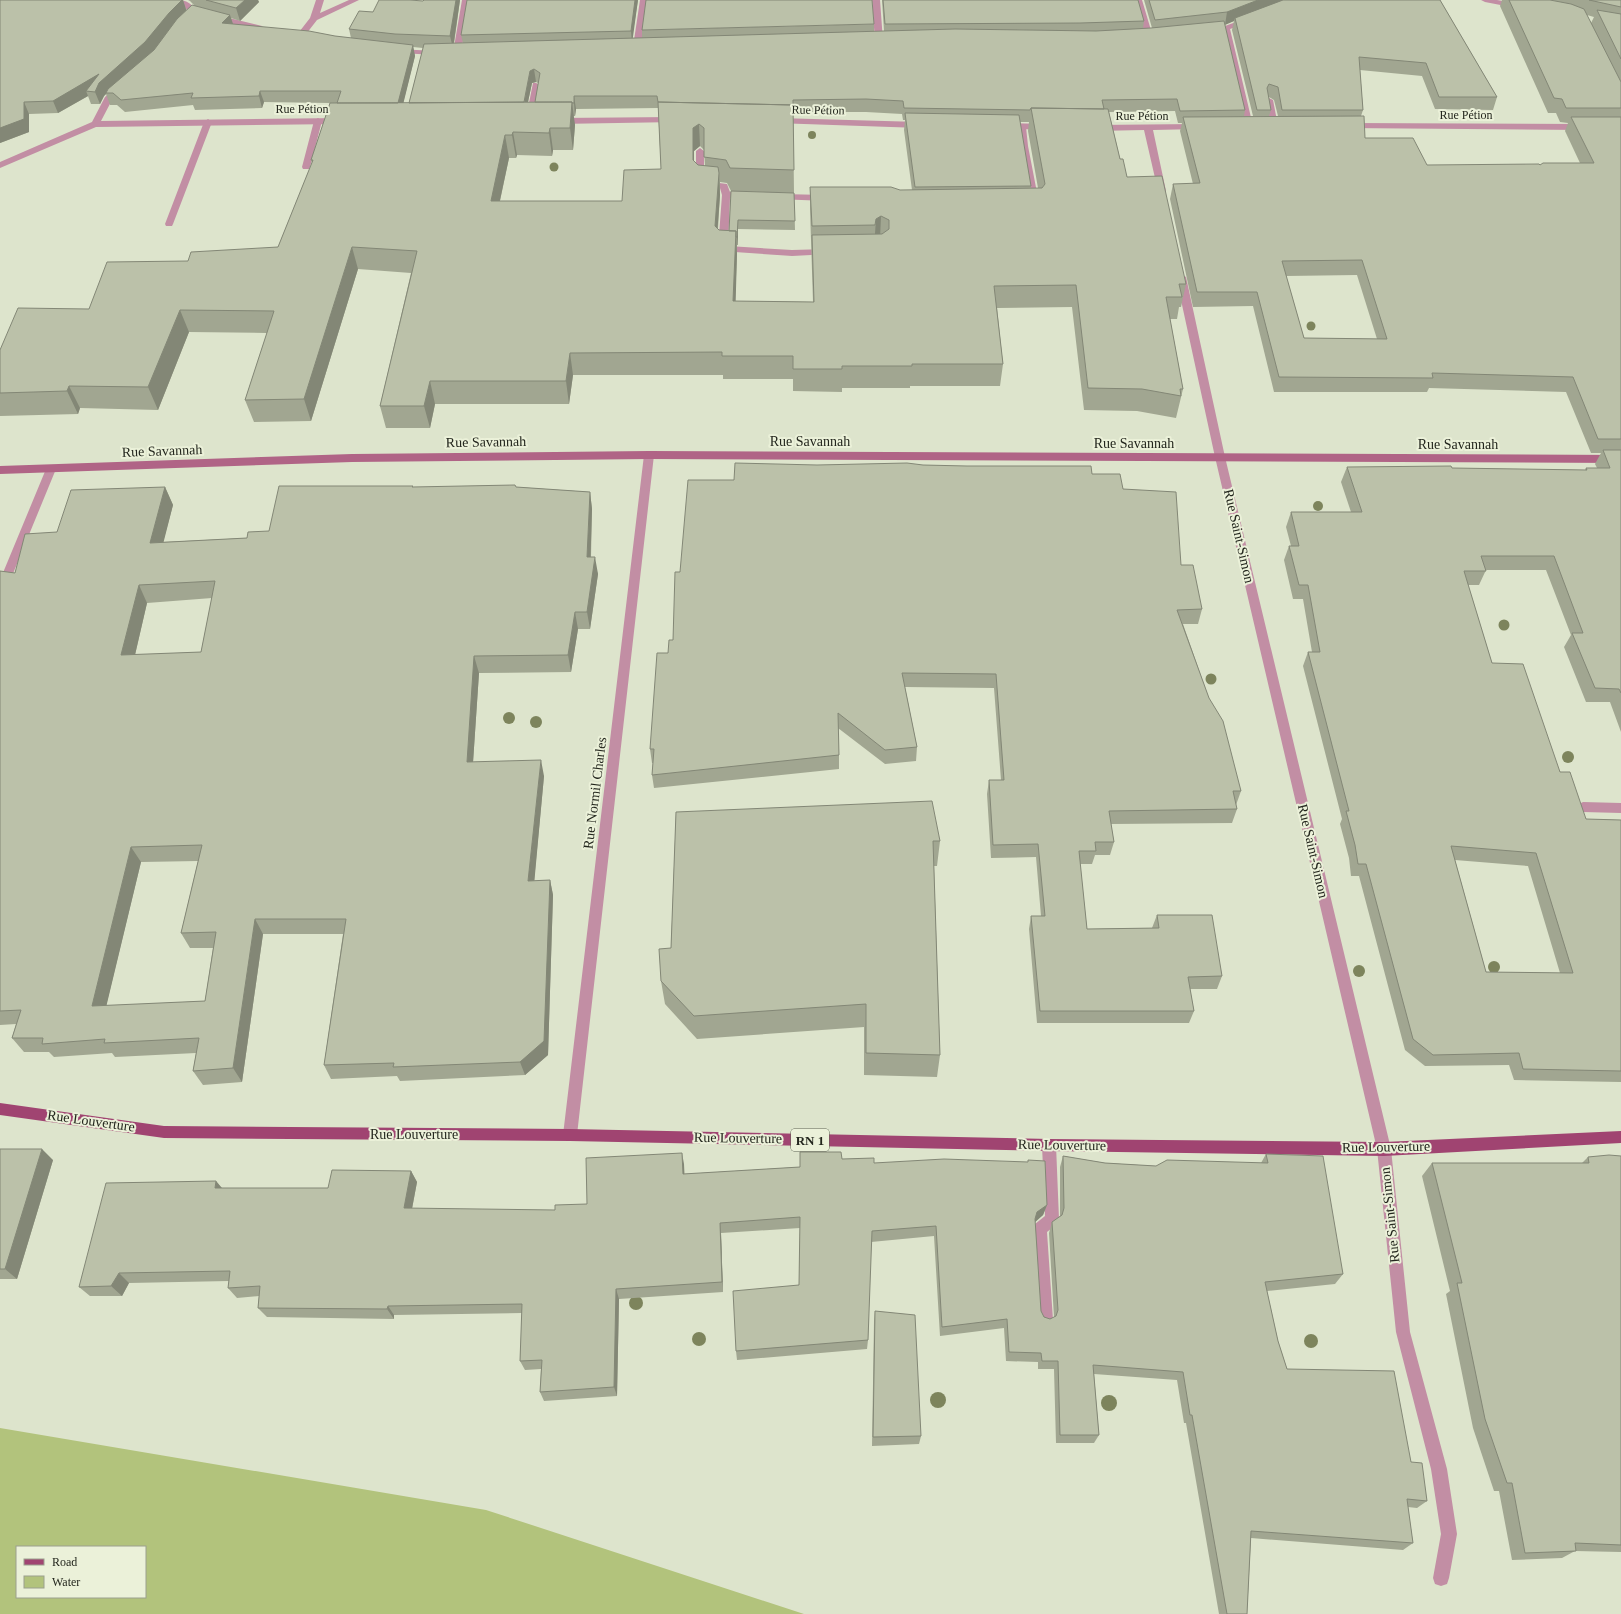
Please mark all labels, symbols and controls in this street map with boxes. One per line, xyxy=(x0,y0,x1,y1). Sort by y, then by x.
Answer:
street label: Rue Pétion xyxy=(276,102,329,116)
street label: Rue Pétion xyxy=(791,103,845,117)
street label: Rue Pétion xyxy=(1440,108,1493,122)
street label: Rue Pétion xyxy=(1116,109,1169,123)
street label: Rue Savannah xyxy=(446,434,526,450)
street label: Rue Savannah xyxy=(770,434,850,449)
street label: Rue Savannah xyxy=(1094,436,1174,451)
street label: Rue Savannah xyxy=(1418,437,1498,452)
street label: Rue Savannah xyxy=(122,442,202,460)
street label: Rue Saint-Simon xyxy=(1221,488,1257,584)
street label: Rue Normil Charles xyxy=(581,736,609,850)
street label: Rue Saint-Simon xyxy=(1295,803,1331,899)
street label: Rue Louverture xyxy=(46,1107,136,1135)
street label: Rue Louverture xyxy=(370,1127,458,1142)
road number: RN 1 xyxy=(791,1129,829,1151)
street label: Rue Louverture xyxy=(694,1130,782,1146)
street label: Rue Louverture xyxy=(1018,1137,1106,1153)
street label: Rue Louverture xyxy=(1342,1139,1430,1155)
street label: Rue Saint-Simon xyxy=(1378,1166,1402,1264)
legend xyxy=(16,1546,146,1598)
text: Road xyxy=(52,1555,77,1569)
text: Water xyxy=(52,1575,80,1589)

